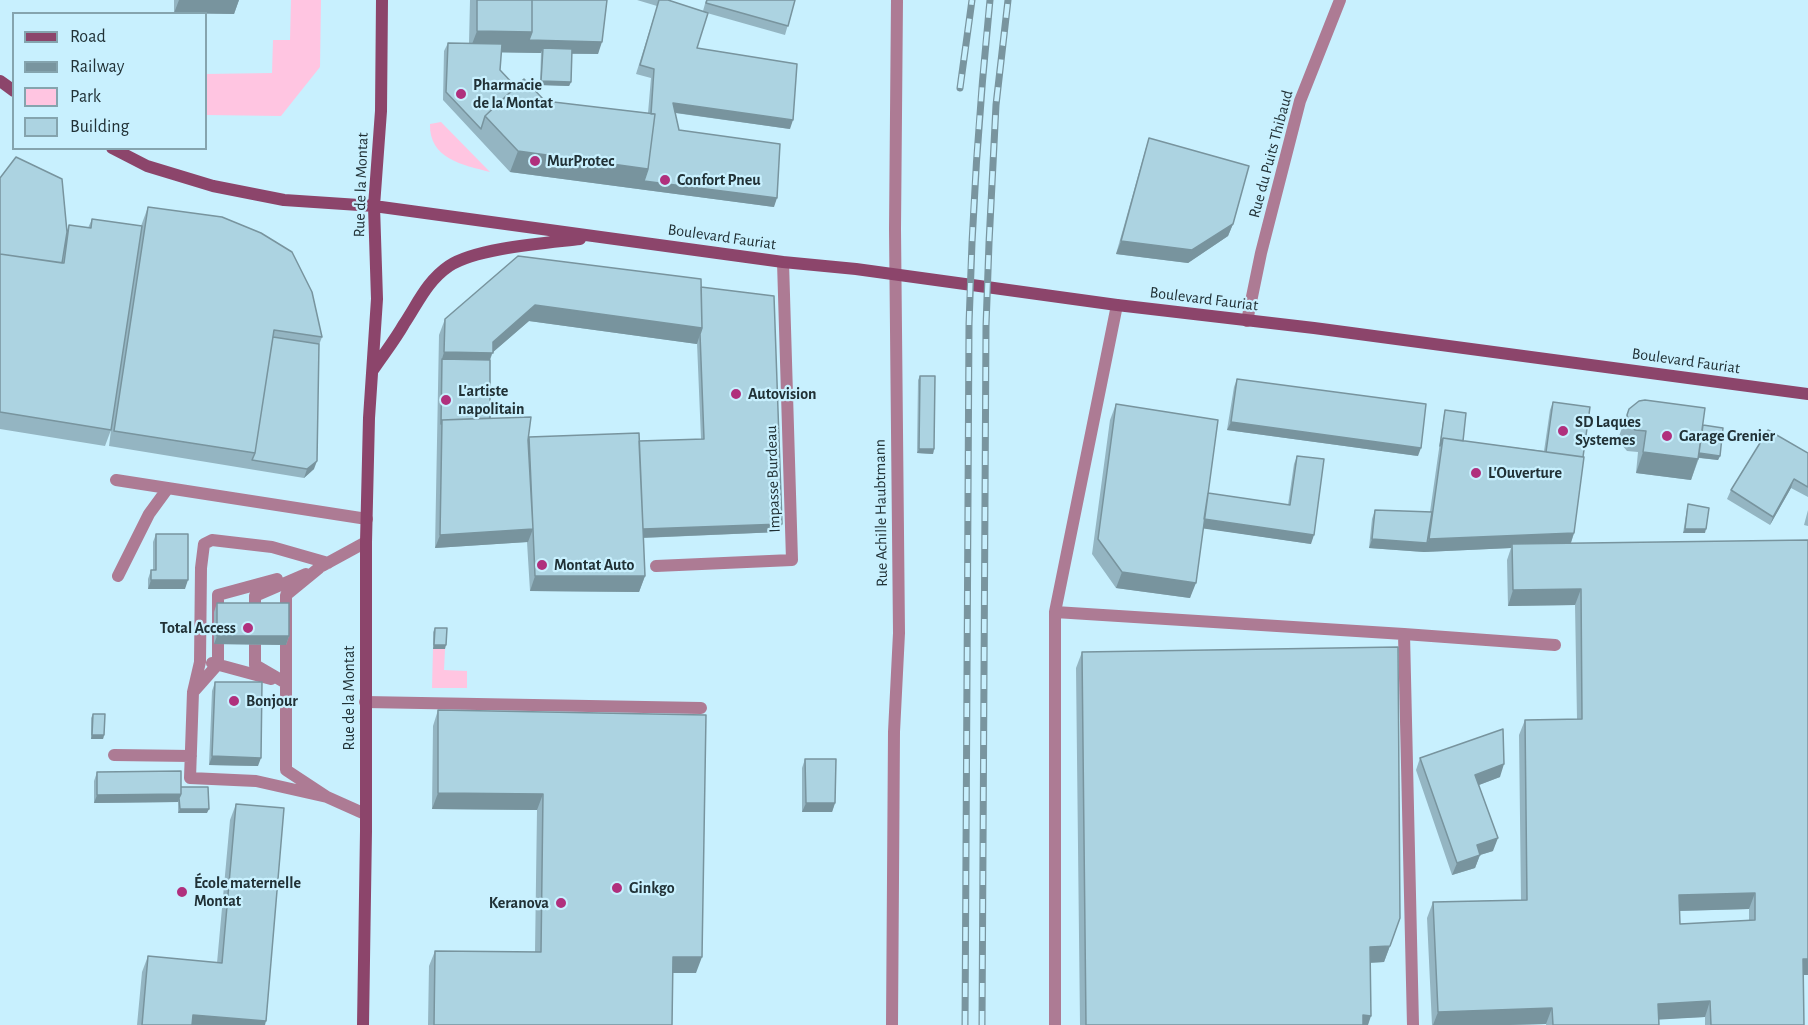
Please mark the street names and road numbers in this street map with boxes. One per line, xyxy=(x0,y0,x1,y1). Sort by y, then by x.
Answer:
street label: Rue du Puits Thibaud xyxy=(1245,88,1297,220)
street label: Rue de la Montat xyxy=(350,132,372,238)
street label: Boulevard Fauriat xyxy=(667,220,777,254)
street label: Boulevard Fauriat xyxy=(1149,283,1259,315)
street label: Boulevard Fauriat xyxy=(1631,344,1741,378)
street label: Impasse Burdeau xyxy=(762,425,784,533)
street label: Rue Achille Haubtmann xyxy=(870,439,892,587)
street label: Rue de la Montat xyxy=(339,646,359,750)

